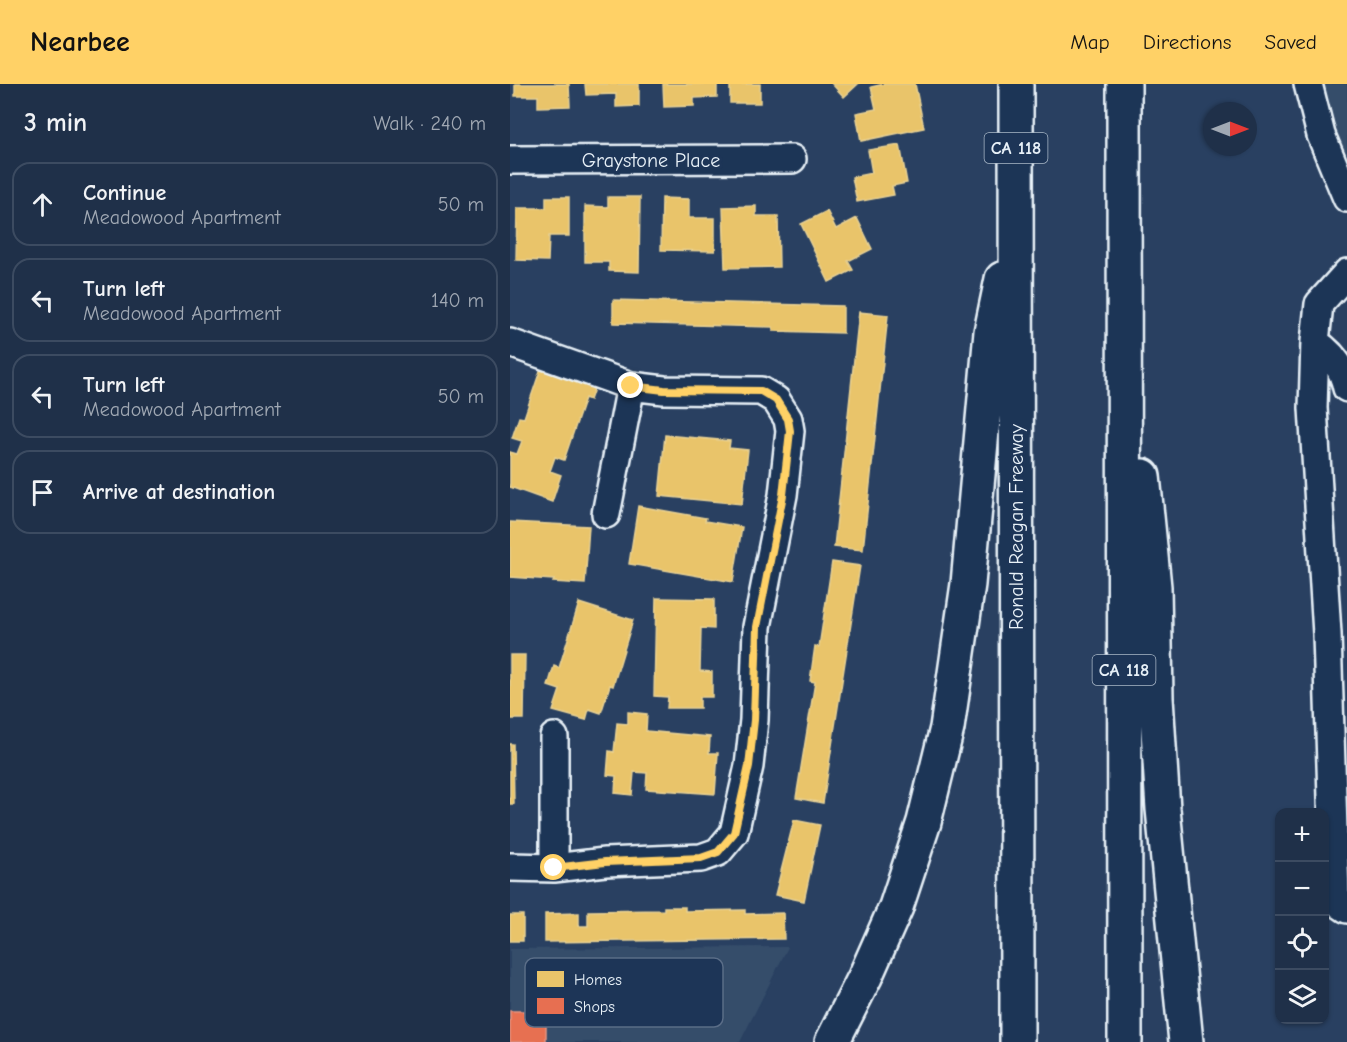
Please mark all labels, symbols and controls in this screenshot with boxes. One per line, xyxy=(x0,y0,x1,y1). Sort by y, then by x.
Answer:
text: Nearbee xyxy=(30,26,130,58)
text: Map xyxy=(1070,30,1110,54)
text: Directions xyxy=(1143,30,1232,54)
text: Saved xyxy=(1265,30,1317,54)
north arrow xyxy=(1203,102,1257,156)
text: 3 min xyxy=(24,108,87,138)
text: Walk · 240 m xyxy=(373,112,486,135)
road number: CA 118 xyxy=(984,133,1048,163)
street label: Graystone Place xyxy=(582,149,720,172)
text: Continue xyxy=(83,180,166,206)
icon: ahead xyxy=(26,188,59,221)
text: 50 m xyxy=(438,193,484,216)
text: Meadowood Apartment xyxy=(83,206,281,229)
text: Turn left xyxy=(83,276,165,302)
icon: left xyxy=(26,284,59,317)
text: 140 m xyxy=(431,289,484,312)
text: Meadowood Apartment xyxy=(83,302,281,325)
text: Turn left xyxy=(83,372,165,398)
route end xyxy=(617,372,643,398)
icon: left xyxy=(26,380,59,413)
text: 50 m xyxy=(438,385,484,408)
text: Meadowood Apartment xyxy=(83,398,281,421)
street label: Ronald Reagan Freeway xyxy=(1005,424,1028,630)
icon: arrive xyxy=(26,476,59,509)
text: Arrive at destination xyxy=(83,479,275,505)
road number: CA 118 xyxy=(1092,655,1156,685)
map controls xyxy=(1275,808,1329,1024)
button: + xyxy=(1275,808,1329,862)
route start xyxy=(540,854,566,880)
button: − xyxy=(1275,862,1329,916)
button: locate xyxy=(1275,916,1329,970)
legend xyxy=(525,958,723,1027)
button: layers xyxy=(1275,970,1329,1024)
text: Homes xyxy=(574,971,622,989)
text: Shops xyxy=(574,998,615,1016)

